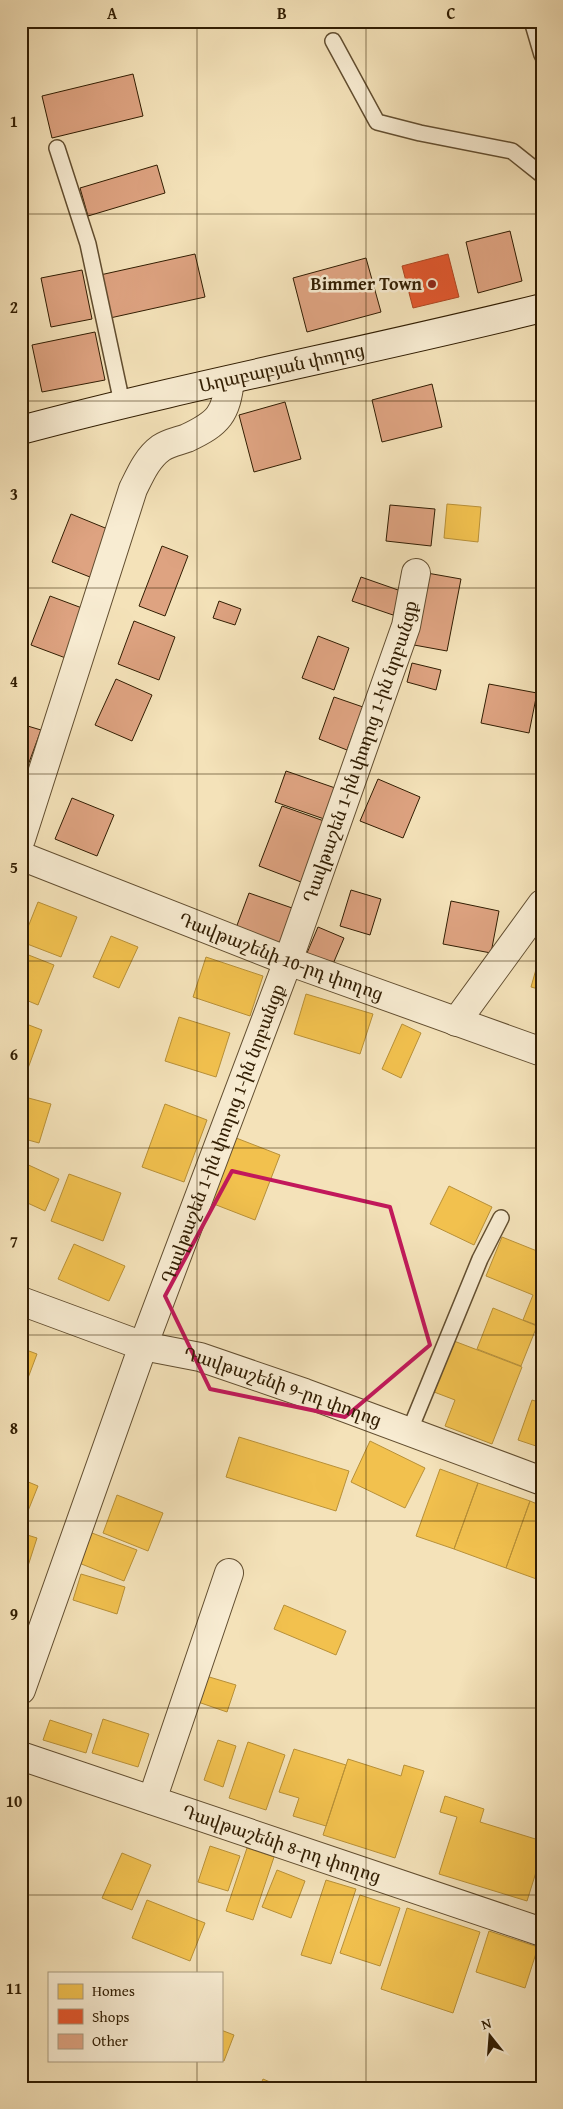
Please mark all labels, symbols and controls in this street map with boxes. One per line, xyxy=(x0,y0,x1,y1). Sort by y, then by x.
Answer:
text: A xyxy=(107,1,118,25)
text: B xyxy=(277,1,287,25)
text: C xyxy=(446,1,456,25)
text: 1 xyxy=(10,109,18,133)
place label: Bimmer Town xyxy=(311,270,422,297)
marker: Bimmer Town xyxy=(426,278,438,290)
text: 2 xyxy=(10,295,18,319)
street label: Աղաբաբյան փողոց xyxy=(196,336,367,399)
text: 3 xyxy=(10,482,18,506)
street label: Դավթաշեն 1-ին փողոց 1-ին նրբանցք xyxy=(296,598,424,906)
text: 4 xyxy=(10,669,18,693)
text: 5 xyxy=(10,855,18,879)
street label: Դավթաշենի 10-րդ փողոց xyxy=(175,905,387,1007)
street label: Դավթաշեն 1-ին փողոց 1-ին նրբանցք xyxy=(154,980,291,1287)
text: 6 xyxy=(10,1042,18,1066)
text: 7 xyxy=(10,1229,18,1253)
street label: Դավթաշենի 9-րդ փողոց xyxy=(182,1340,386,1433)
text: 8 xyxy=(10,1416,18,1440)
text: 9 xyxy=(10,1602,18,1626)
text: 10 xyxy=(6,1789,22,1813)
street label: Դավթաշենի 8-րդ փողոց xyxy=(179,1797,385,1890)
legend xyxy=(48,1972,222,2062)
text: 11 xyxy=(6,1976,22,2000)
text: Homes xyxy=(92,1980,135,2001)
text: Shops xyxy=(92,2006,129,2027)
north arrow xyxy=(466,2012,516,2062)
text: N xyxy=(479,2012,494,2034)
text: Other xyxy=(92,2030,128,2051)

